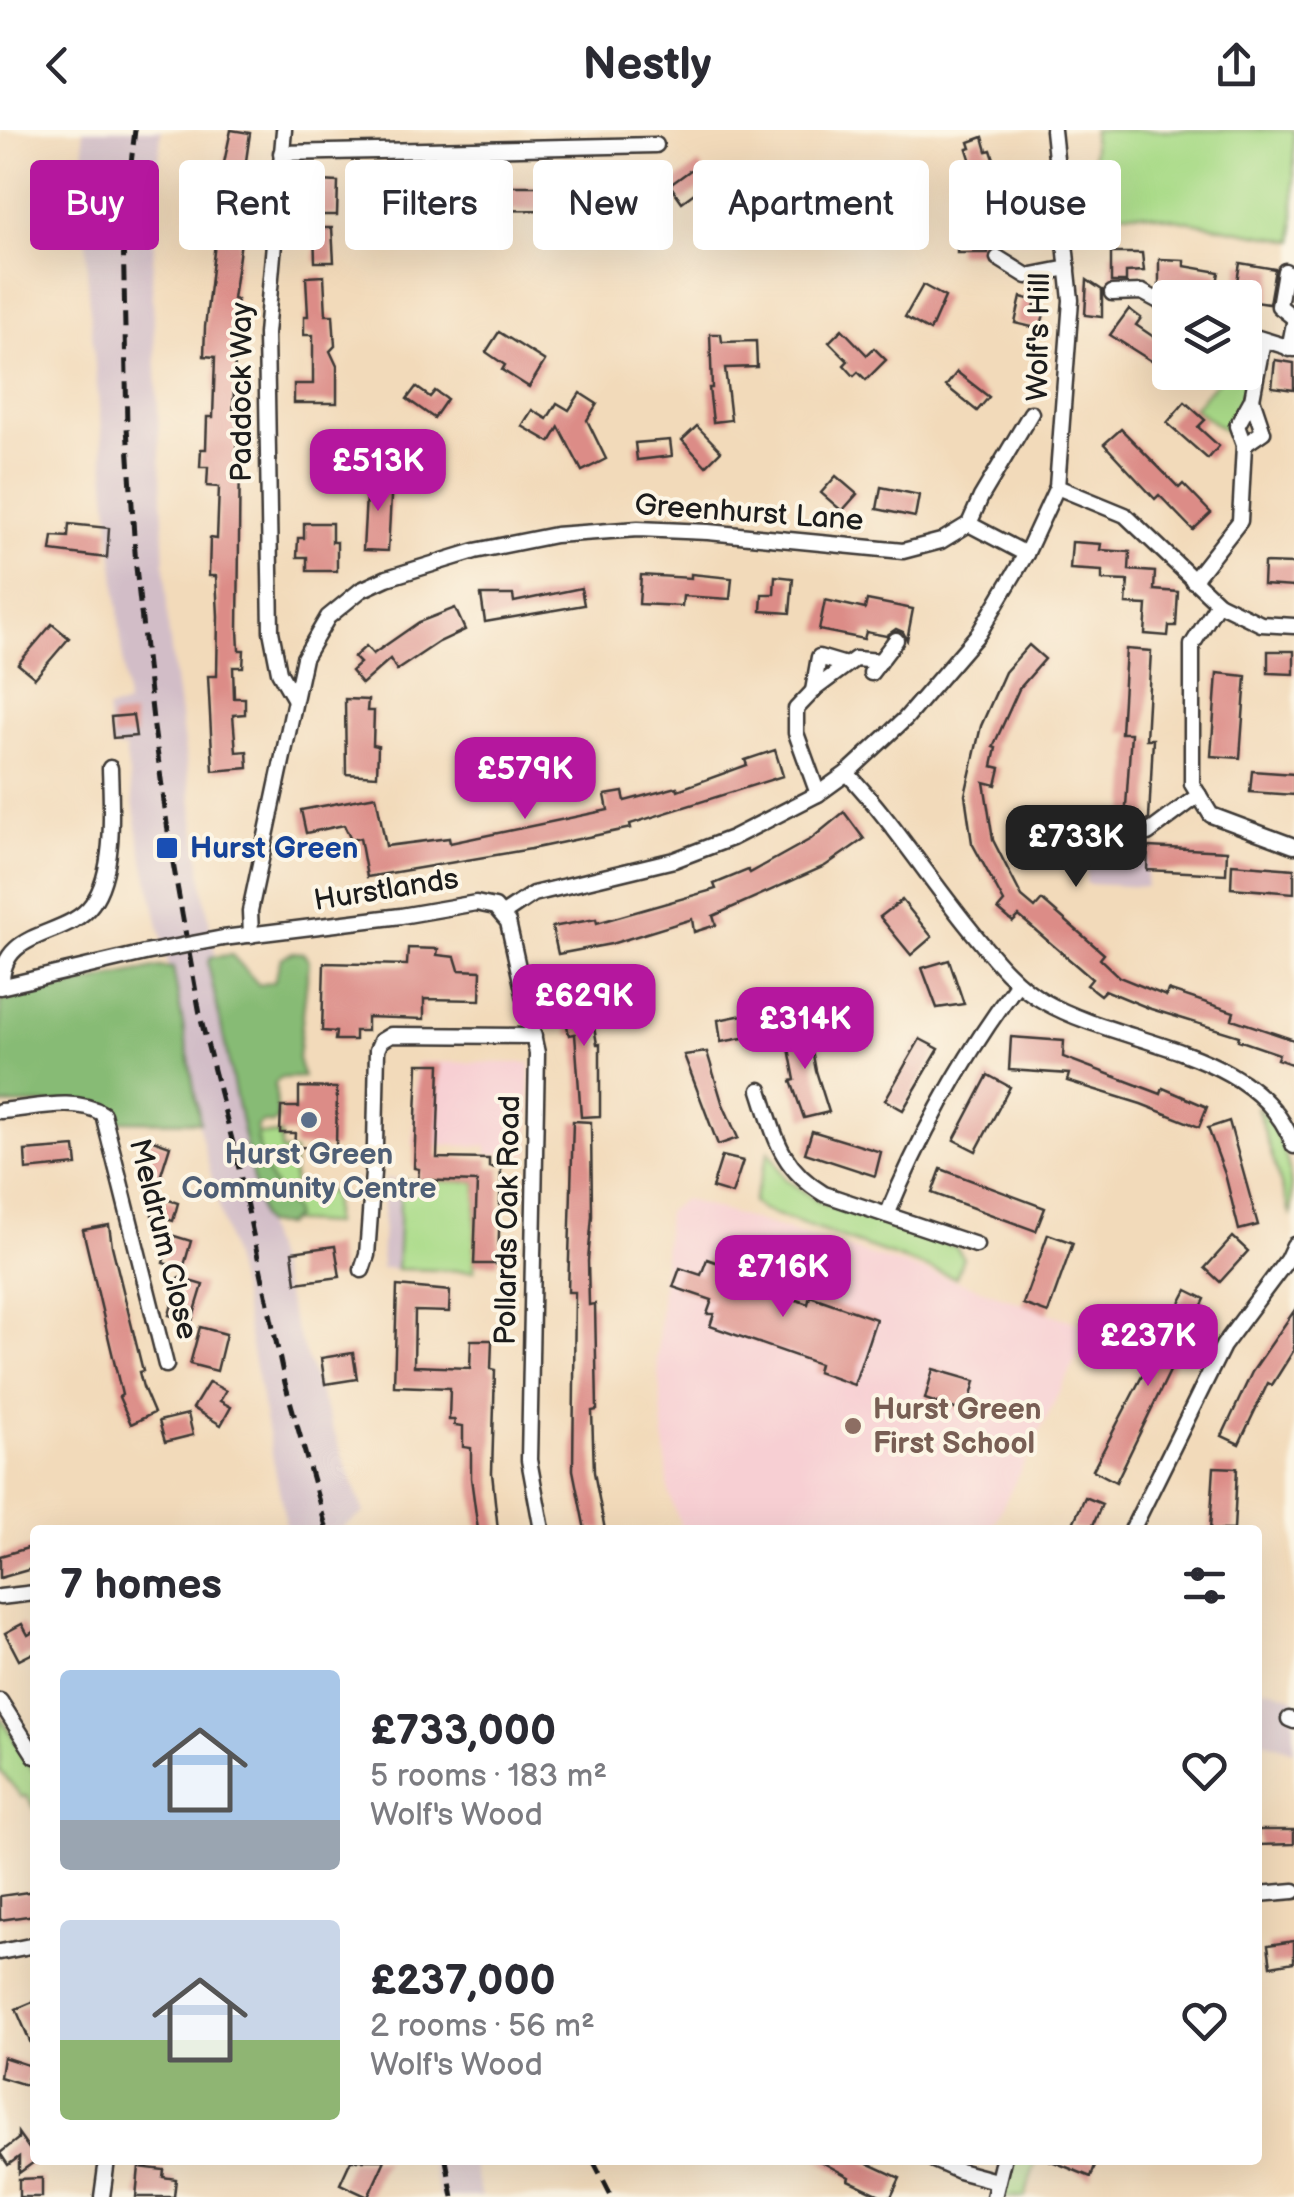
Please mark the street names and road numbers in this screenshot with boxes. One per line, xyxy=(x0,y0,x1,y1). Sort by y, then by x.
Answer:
street label: Wolf's Hill xyxy=(1020,272,1058,402)
street label: Paddock Way xyxy=(224,302,260,482)
street label: Greenhurst Lane xyxy=(633,487,865,539)
street label: Hurstlands xyxy=(311,861,461,919)
street label: Pollards Oak Road xyxy=(488,1095,528,1345)
street label: Meldrum Close xyxy=(121,1135,205,1343)

